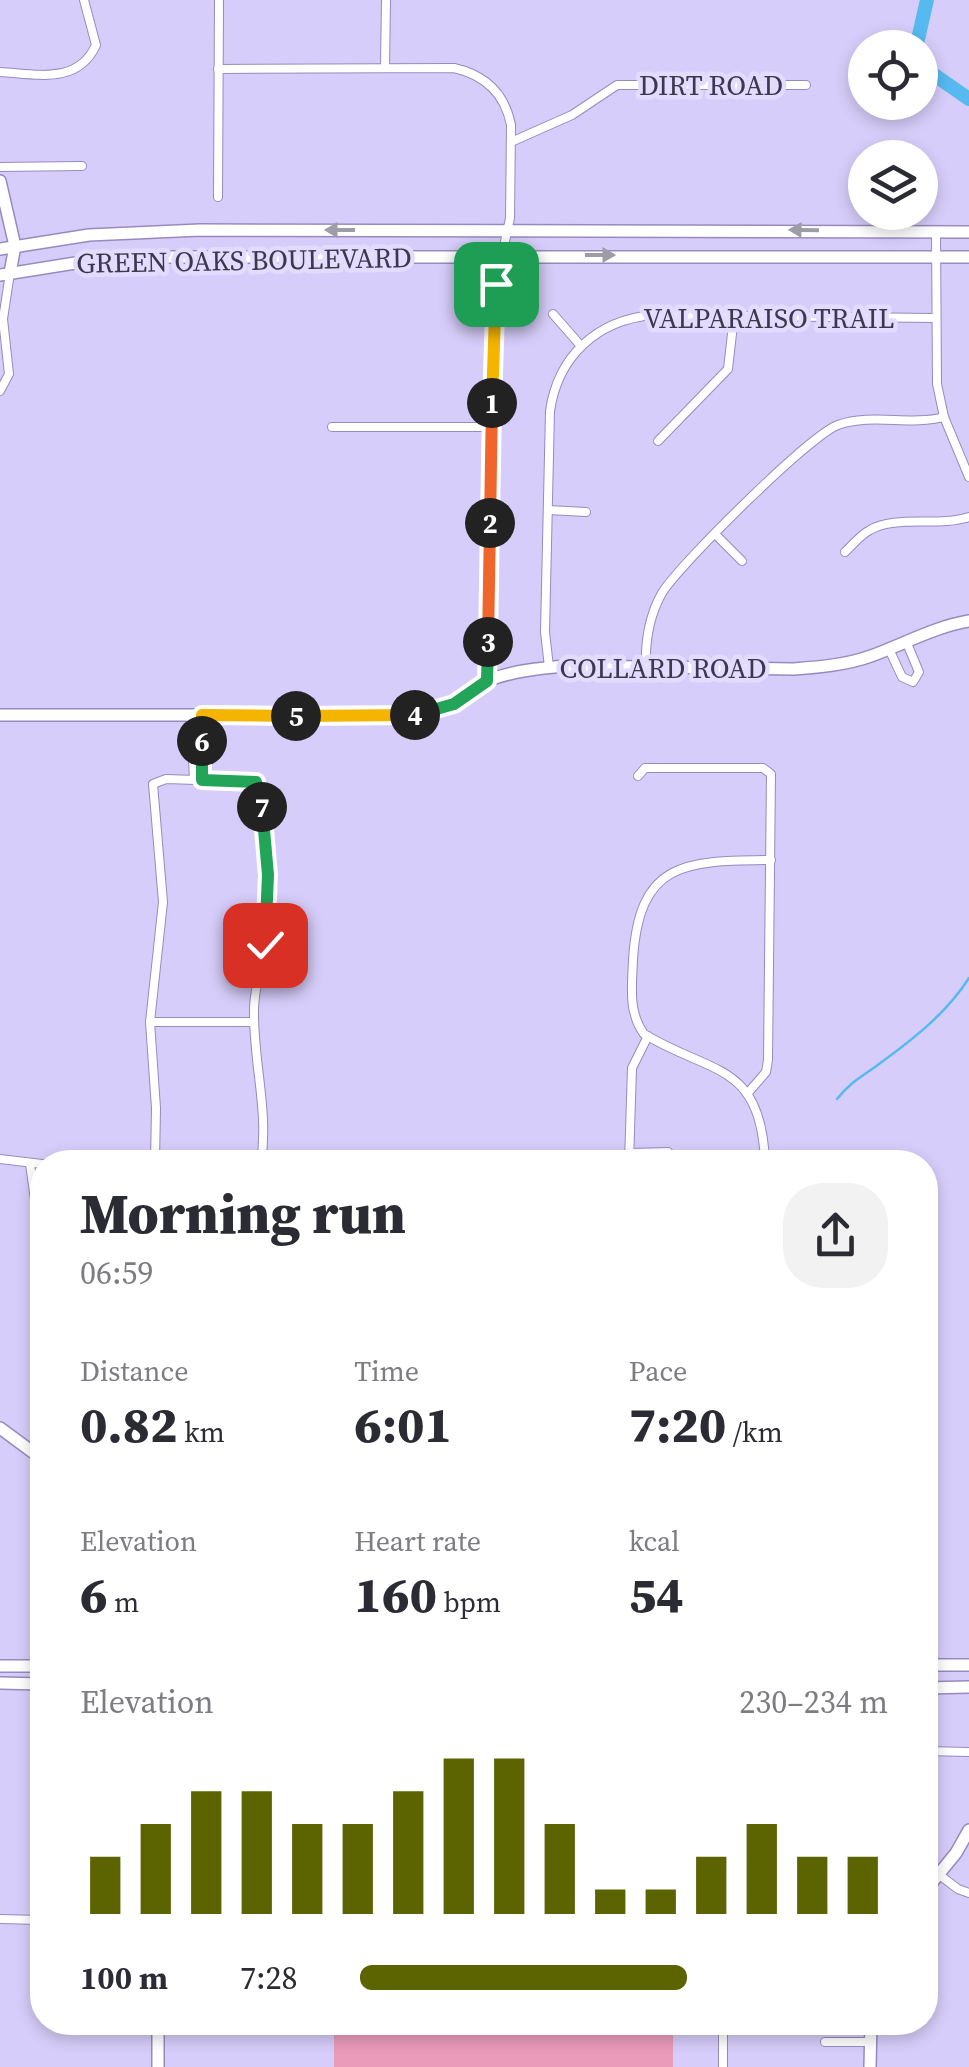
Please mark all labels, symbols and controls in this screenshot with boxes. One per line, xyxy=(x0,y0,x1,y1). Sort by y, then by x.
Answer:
map controls xyxy=(848,30,938,230)
button: locate xyxy=(848,30,938,120)
street label: DIRT ROAD xyxy=(639,66,783,104)
button: layers xyxy=(848,140,938,230)
one-way arrow xyxy=(324,222,356,238)
one-way arrow xyxy=(787,222,819,238)
street label: GREEN OAKS BOULEVARD xyxy=(76,238,412,282)
pin xyxy=(454,242,539,327)
one-way arrow xyxy=(584,248,616,264)
icon: arrive xyxy=(469,257,524,312)
street label: VALPARAISO TRAIL xyxy=(643,299,895,337)
pin: 1 xyxy=(467,378,517,428)
text: 1 xyxy=(484,384,500,422)
pin: 2 xyxy=(465,498,515,548)
text: 2 xyxy=(482,504,498,542)
pin: 3 xyxy=(463,617,513,667)
text: 3 xyxy=(480,623,496,661)
street label: COLLARD ROAD xyxy=(559,649,767,687)
pin: 4 xyxy=(390,690,440,740)
pin: 5 xyxy=(271,691,321,741)
text: 4 xyxy=(407,696,423,734)
text: 5 xyxy=(288,697,304,735)
pin: 6 xyxy=(177,716,227,766)
text: 6 xyxy=(194,722,210,760)
pin: 7 xyxy=(237,782,287,832)
text: 7 xyxy=(254,788,270,826)
pin xyxy=(223,903,308,988)
icon: check xyxy=(238,918,293,973)
text: Morning run xyxy=(80,1176,406,1251)
button: share xyxy=(783,1183,888,1288)
text: 06:59 xyxy=(80,1251,154,1295)
text: Distance xyxy=(80,1352,189,1390)
text: Time xyxy=(354,1352,419,1390)
text: Pace xyxy=(629,1352,687,1390)
text: 0.82 xyxy=(80,1390,178,1459)
text: 6:01 xyxy=(354,1390,452,1459)
text: 7:20 xyxy=(629,1390,726,1459)
text: km xyxy=(178,1413,225,1451)
text: /km xyxy=(726,1413,783,1451)
text: Elevation xyxy=(80,1522,197,1560)
text: Heart rate xyxy=(354,1522,481,1560)
text: kcal xyxy=(629,1522,680,1560)
text: 6 xyxy=(80,1560,108,1629)
text: 160 xyxy=(354,1560,437,1629)
text: 54 xyxy=(629,1560,684,1629)
text: m xyxy=(108,1583,139,1621)
text: bpm xyxy=(437,1583,501,1621)
text: Elevation xyxy=(80,1680,214,1724)
text: 230–234 m xyxy=(739,1680,888,1724)
text: 100 m xyxy=(80,1956,168,2000)
text: 7:28 xyxy=(240,1956,298,2000)

